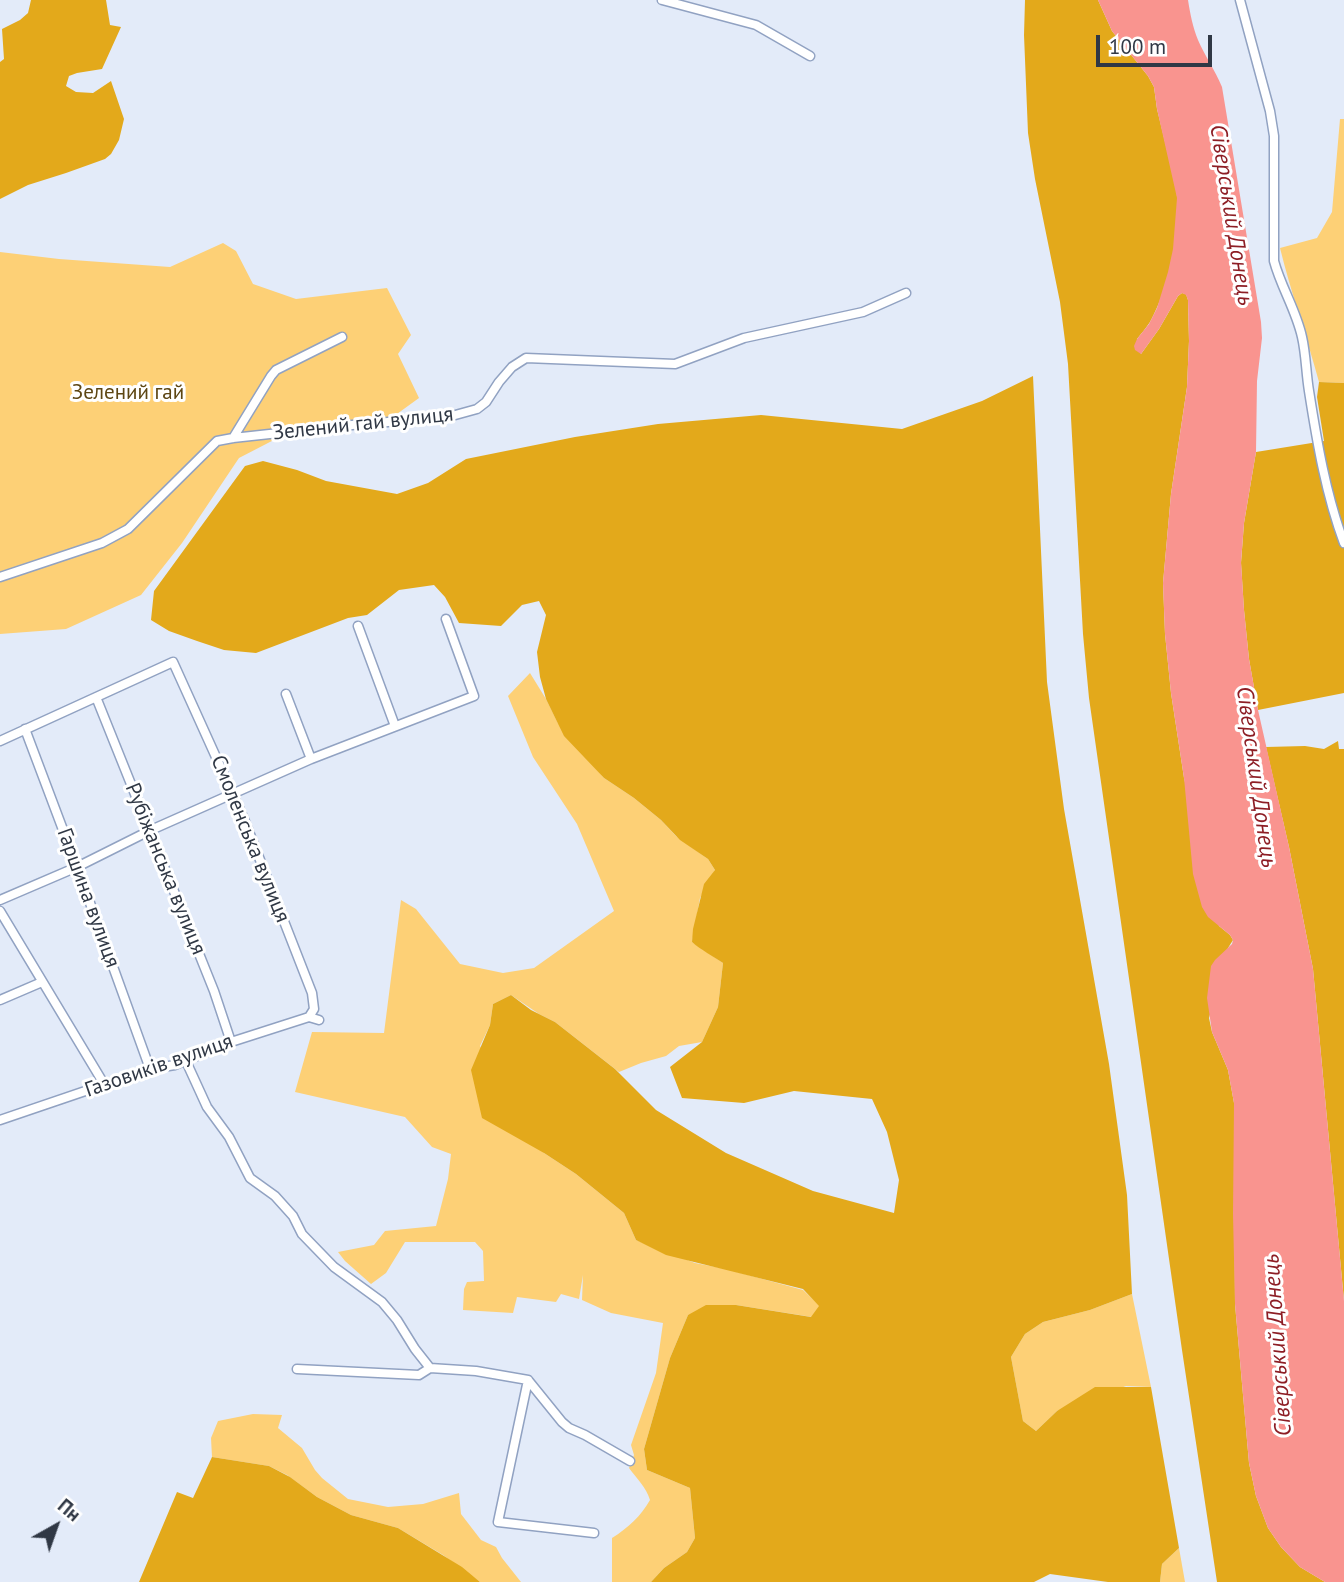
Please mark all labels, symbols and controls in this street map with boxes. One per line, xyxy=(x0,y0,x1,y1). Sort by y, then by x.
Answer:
scale bar xyxy=(1099,21,1214,65)
text: 100 m xyxy=(1109,33,1166,60)
water label: Сіверський Донець xyxy=(1203,123,1259,307)
park label: Зелений гай xyxy=(72,380,184,406)
street label: Зелений гай вулиця xyxy=(271,402,455,446)
water label: Сіверський Донець xyxy=(1230,685,1282,869)
street label: Смоленська вулиця xyxy=(205,752,295,926)
street label: Рубіжанська вулиця xyxy=(119,780,211,958)
street label: Гаршина вулиця xyxy=(51,825,125,971)
street label: Газовиків вулиця xyxy=(82,1029,236,1103)
water label: Сіверський Донець xyxy=(1258,1253,1298,1437)
north arrow xyxy=(21,1491,91,1561)
text: Пн xyxy=(53,1494,86,1526)

